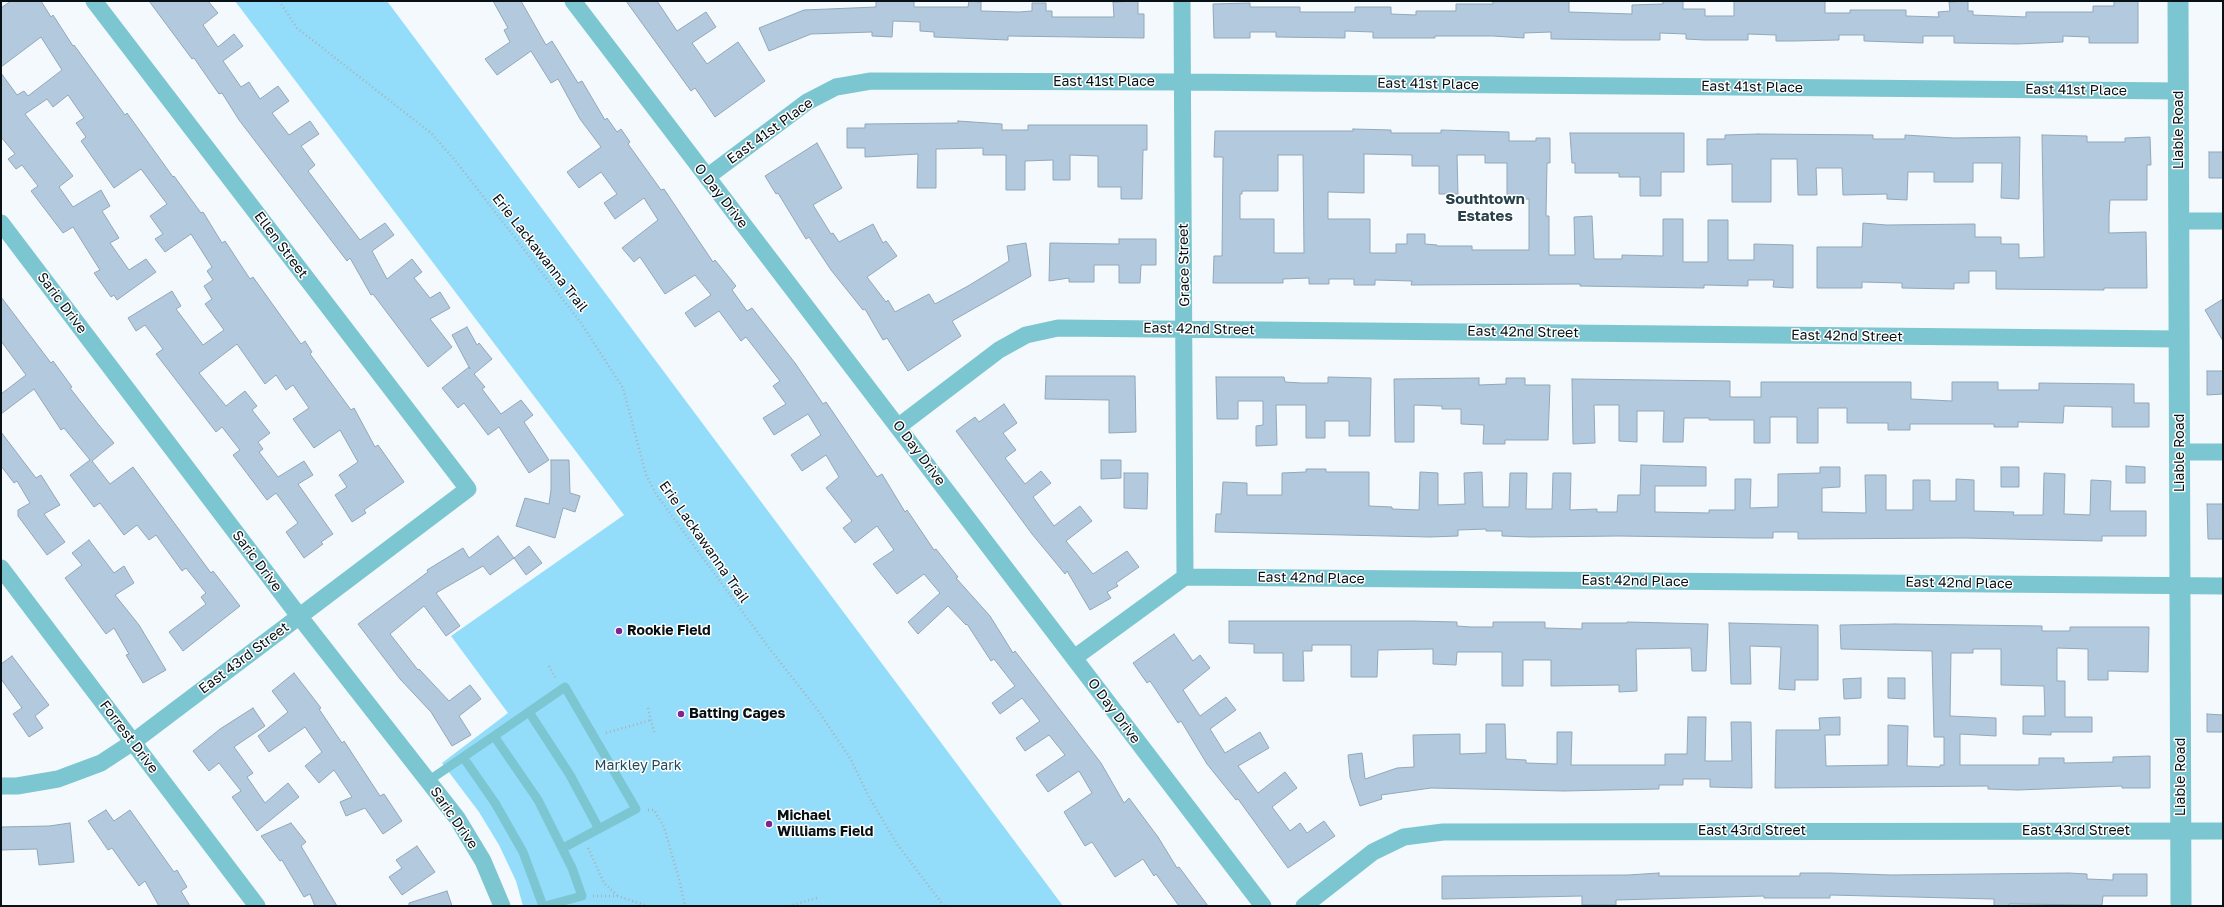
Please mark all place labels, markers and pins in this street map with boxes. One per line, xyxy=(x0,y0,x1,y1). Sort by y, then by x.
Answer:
place label: Rookie Field xyxy=(627,623,711,639)
marker: Rookie Field xyxy=(614,626,624,636)
place label: Batting Cages xyxy=(689,706,785,722)
marker: Batting Cages xyxy=(676,709,686,719)
place label: Michael Williams Field xyxy=(777,808,873,840)
marker: Michael Williams Field xyxy=(764,819,774,829)

